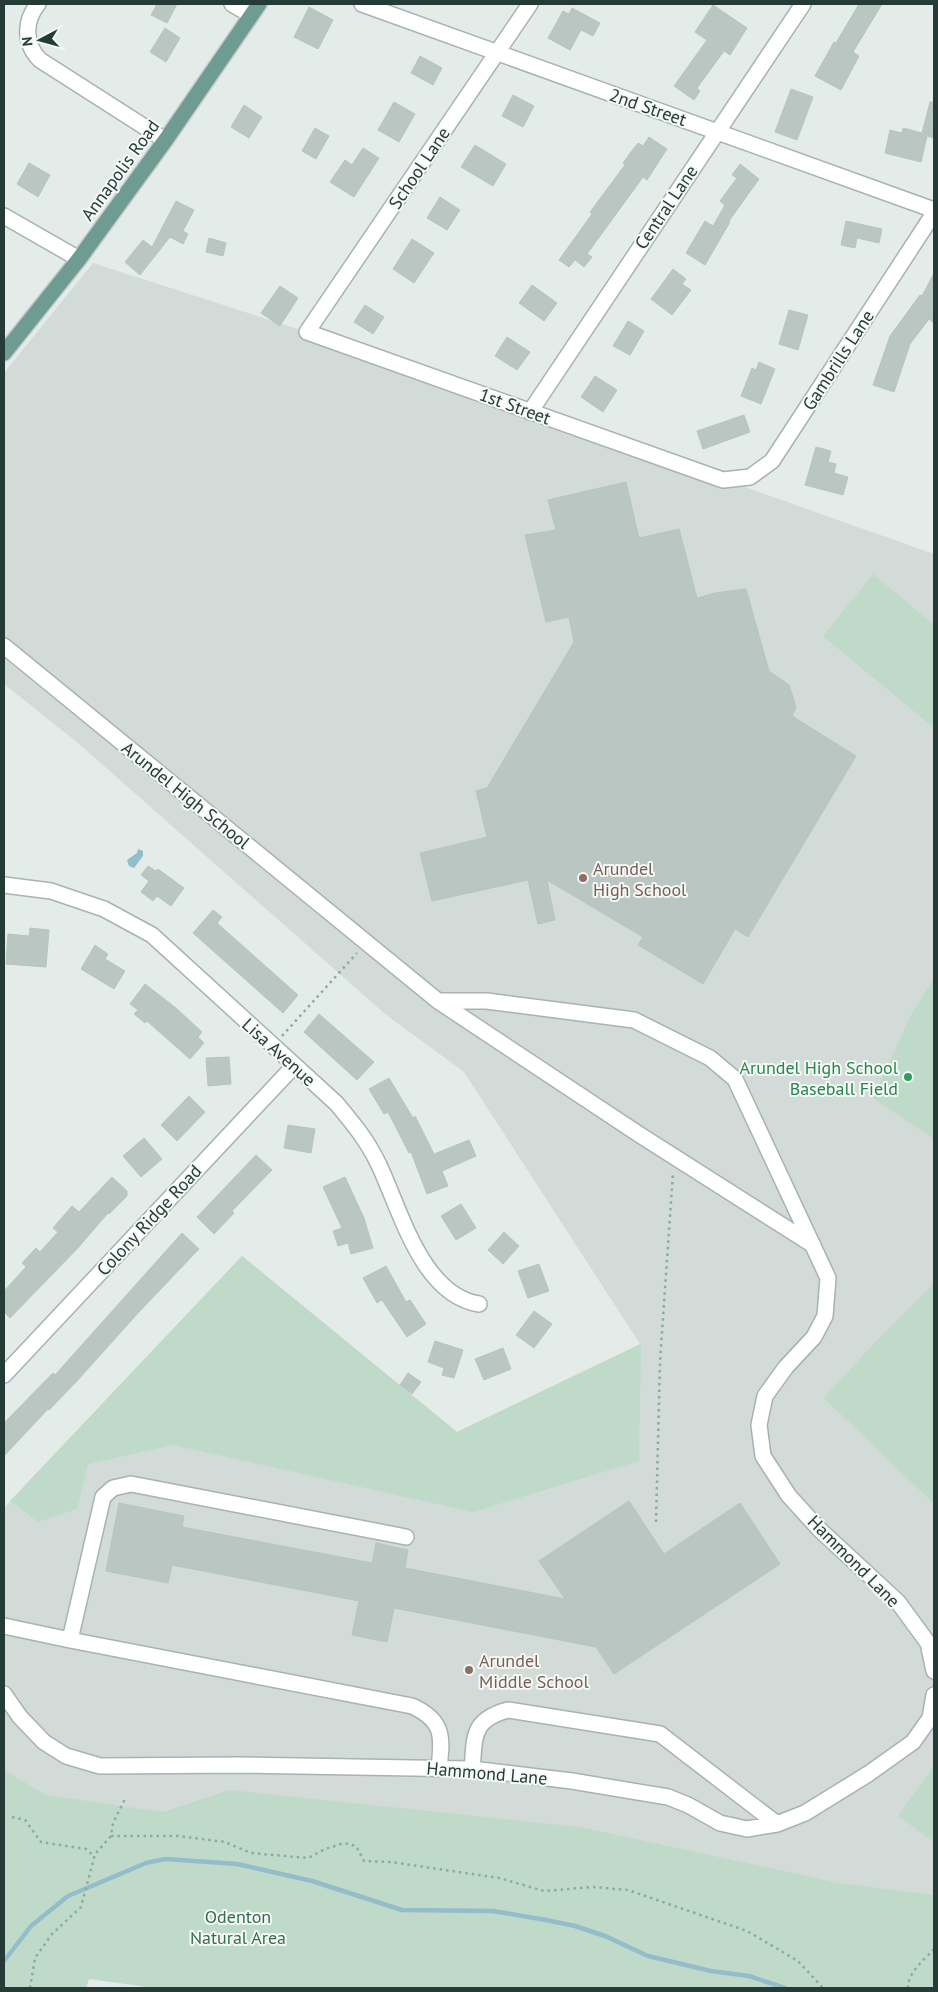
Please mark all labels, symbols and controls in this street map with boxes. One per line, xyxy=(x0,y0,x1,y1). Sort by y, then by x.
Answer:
north arrow xyxy=(15,15,65,65)
text: N xyxy=(18,36,37,47)
street label: 2nd Street xyxy=(606,83,690,131)
street label: Annapolis Road xyxy=(76,115,164,225)
street label: School Lane xyxy=(383,123,455,213)
street label: Central Lane xyxy=(629,160,703,254)
street label: Gambrills Lane xyxy=(797,306,879,414)
street label: 1st Street xyxy=(476,382,554,430)
street label: Arundel High School xyxy=(117,736,255,854)
place label: Arundel High School xyxy=(593,857,687,901)
marker: Arundel High School xyxy=(577,872,589,884)
street label: Lisa Avenue xyxy=(237,1013,321,1091)
place label: Arundel High School Baseball Field xyxy=(740,1056,899,1100)
marker: Arundel High School Baseball Field xyxy=(902,1071,914,1083)
street label: Colony Ridge Road xyxy=(92,1160,206,1280)
street label: Hammond Lane xyxy=(803,1510,905,1612)
place label: Arundel Middle School xyxy=(479,1649,589,1693)
marker: Arundel Middle School xyxy=(463,1664,475,1676)
street label: Hammond Lane xyxy=(426,1756,548,1790)
park label: Odenton Natural Area xyxy=(190,1905,286,1949)

